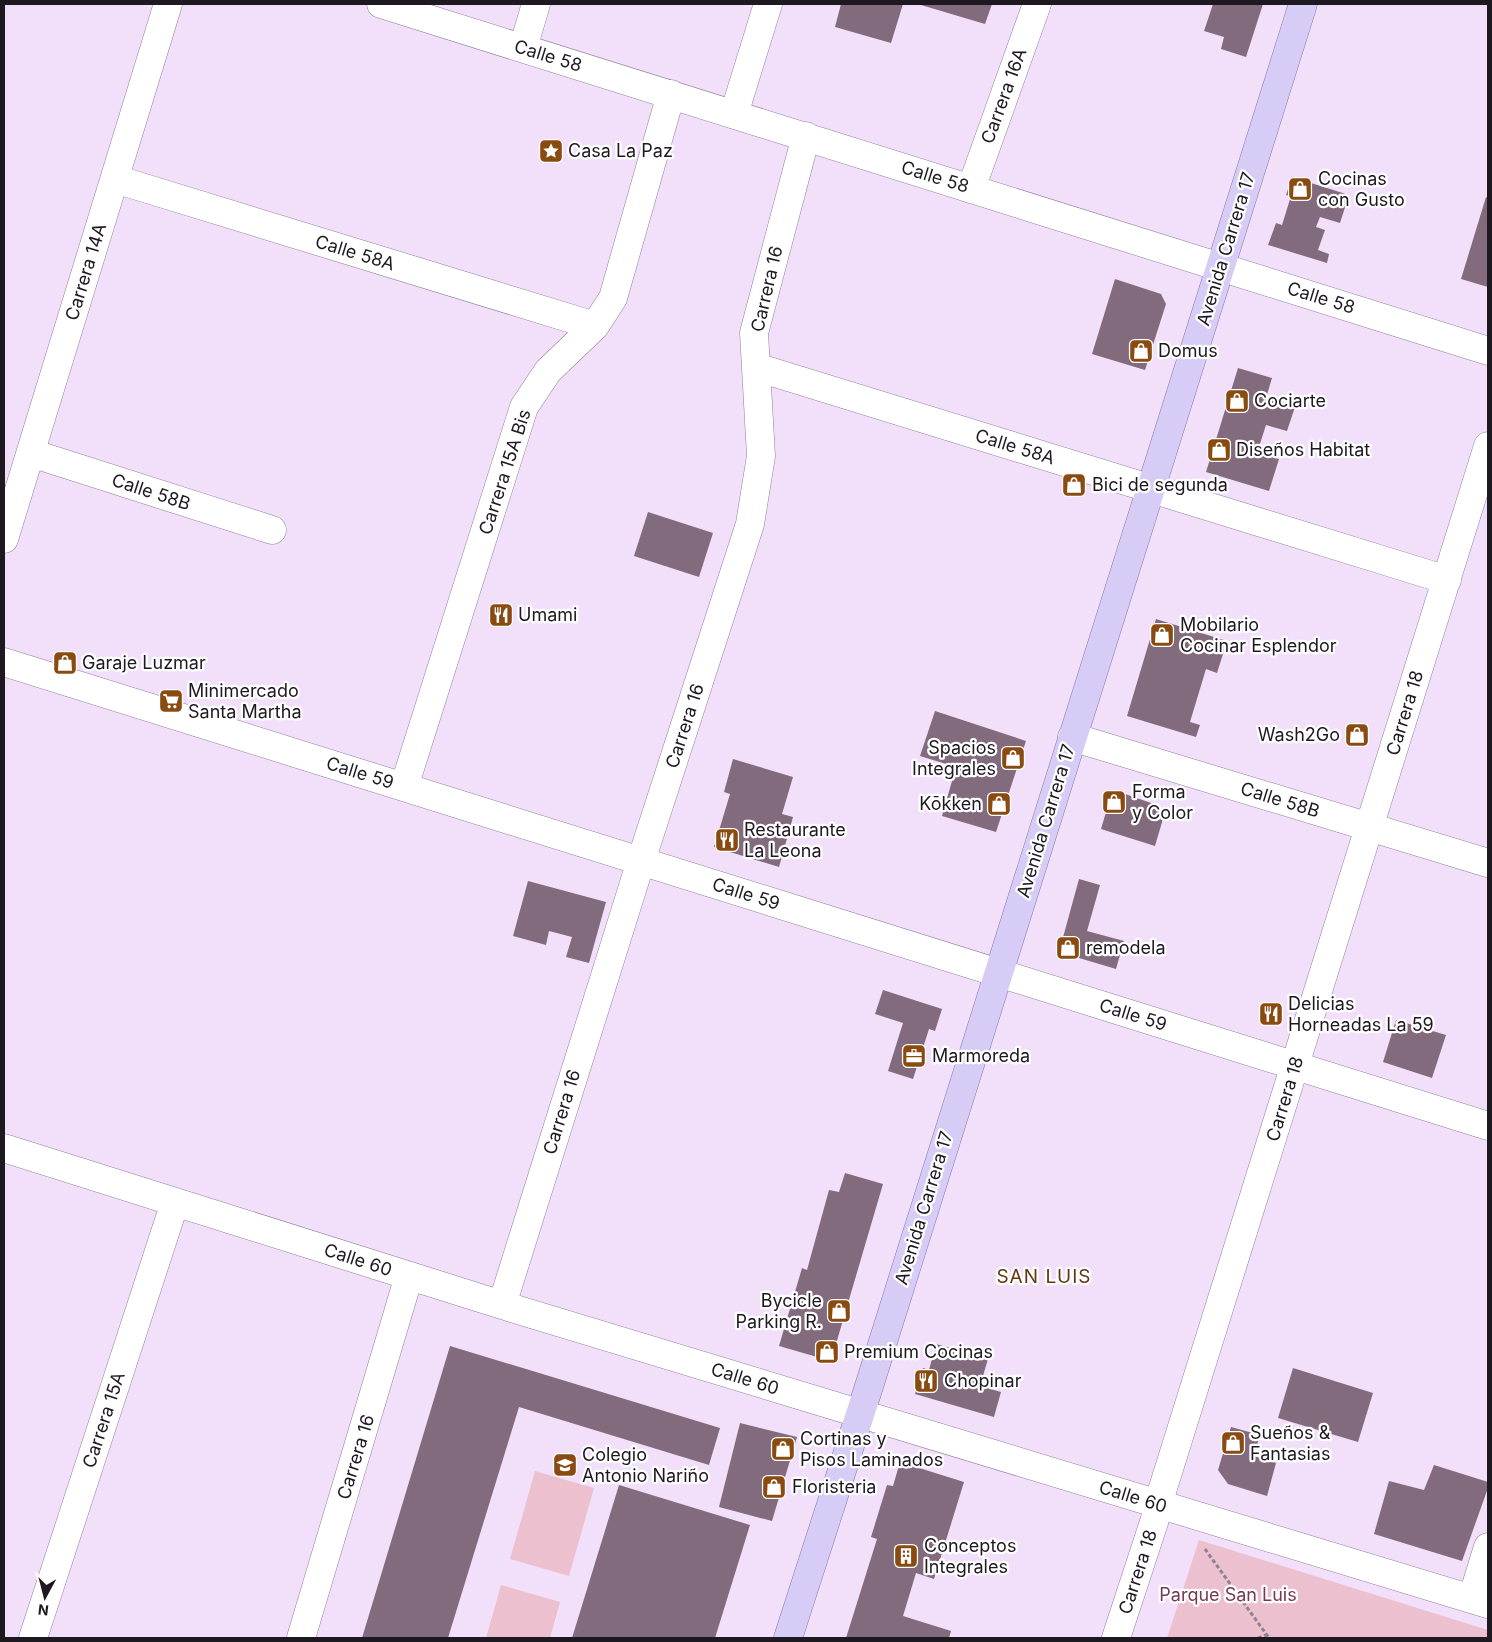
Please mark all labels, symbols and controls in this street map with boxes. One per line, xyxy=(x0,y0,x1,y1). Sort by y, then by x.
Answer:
street label: Calle 58 xyxy=(512,35,584,76)
street label: Carrera 16A xyxy=(977,45,1031,146)
place icon: Casa La Paz xyxy=(538,138,564,164)
place label: Casa La Paz xyxy=(568,140,673,161)
street label: Calle 58 xyxy=(899,156,971,197)
place label: Cocinas con Gusto xyxy=(1318,168,1405,210)
street label: Avenida Carrera 17 xyxy=(1192,170,1259,328)
shop icon: Cocinas con Gusto xyxy=(1287,176,1313,202)
street label: Carrera 14A xyxy=(61,221,110,323)
street label: Calle 58A xyxy=(313,230,397,275)
street label: Carrera 16 xyxy=(746,244,787,334)
street label: Calle 58 xyxy=(1285,277,1357,318)
shop icon: Domus xyxy=(1128,338,1154,364)
place label: Domus xyxy=(1158,340,1218,361)
shop icon: Cociarte xyxy=(1224,388,1250,414)
place label: Cociarte xyxy=(1254,390,1326,411)
street label: Carrera 15A Bis xyxy=(474,406,535,537)
street label: Calle 58A xyxy=(973,424,1057,469)
shop icon: Diseños Habitat xyxy=(1206,437,1232,463)
place label: Diseños Habitat xyxy=(1236,439,1370,460)
street label: Calle 58B xyxy=(109,469,193,514)
shop icon: Bici de segunda xyxy=(1061,472,1087,498)
place label: Bici de segunda xyxy=(1092,474,1228,495)
restaurant icon: Umami xyxy=(488,602,514,628)
place label: Umami xyxy=(518,604,577,625)
place label: Mobilario Cocinar Esplendor xyxy=(1180,614,1337,656)
shop icon: Mobilario Cocinar Esplendor xyxy=(1149,622,1175,648)
shop icon: Garaje Luzmar xyxy=(52,650,78,676)
place label: Garaje Luzmar xyxy=(82,652,206,673)
street label: Carrera 18 xyxy=(1382,668,1427,758)
place label: Minimercado Santa Martha xyxy=(188,680,302,722)
street label: Carrera 16 xyxy=(661,681,708,771)
supermarket icon: Minimercado Santa Martha xyxy=(158,688,184,714)
shop icon: Wash2Go xyxy=(1344,722,1370,748)
place label: Wash2Go xyxy=(1258,724,1340,745)
place label: Spacios Integrales xyxy=(912,737,996,779)
street label: Avenida Carrera 17 xyxy=(1012,742,1079,900)
shop icon: Spacios Integrales xyxy=(1000,745,1026,771)
street label: Calle 59 xyxy=(324,752,397,793)
street label: Calle 58B xyxy=(1238,778,1322,821)
place label: Forma y Color xyxy=(1132,781,1193,823)
shop icon: Forma y Color xyxy=(1101,789,1127,815)
shop icon: Kōkken xyxy=(986,791,1012,817)
place label: Kōkken xyxy=(919,793,982,814)
place label: Restaurante La Leona xyxy=(744,819,846,861)
restaurant icon: Restaurante La Leona xyxy=(714,827,740,853)
street label: Calle 59 xyxy=(710,873,783,914)
shop icon: remodela xyxy=(1055,935,1081,961)
place label: remodela xyxy=(1086,937,1166,958)
place label: Delicias Horneadas La 59 xyxy=(1288,993,1434,1035)
street label: Calle 59 xyxy=(1097,994,1170,1035)
restaurant icon: Delicias Horneadas La 59 xyxy=(1258,1001,1284,1027)
office icon: Marmoreda xyxy=(901,1043,927,1069)
place label: Marmoreda xyxy=(932,1045,1030,1066)
street label: Carrera 18 xyxy=(1262,1054,1307,1144)
street label: Carrera 16 xyxy=(539,1067,584,1157)
street label: Avenida Carrera 17 xyxy=(890,1129,957,1287)
street label: Calle 60 xyxy=(322,1239,395,1280)
district label: SAN LUIS xyxy=(996,1265,1092,1288)
place label: Bycicle Parking R. xyxy=(736,1290,822,1332)
shop icon: Bycicle Parking R. xyxy=(826,1298,852,1324)
shop icon: Premium Cocinas xyxy=(814,1339,840,1365)
place label: Premium Cocinas xyxy=(844,1341,993,1362)
street label: Calle 60 xyxy=(709,1358,782,1399)
restaurant icon: Chopinar xyxy=(913,1368,939,1394)
street label: Carrera 15A xyxy=(78,1369,129,1471)
place label: Chopinar xyxy=(944,1370,1022,1391)
street label: Carrera 16 xyxy=(333,1412,378,1502)
place label: Sueños & Fantasias xyxy=(1250,1422,1331,1464)
place label: Cortinas y Pisos Laminados xyxy=(800,1428,943,1470)
shop icon: Sueños & Fantasias xyxy=(1220,1430,1246,1456)
shop icon: Cortinas y Pisos Laminados xyxy=(770,1436,796,1462)
place label: Colegio Antonio Nariño xyxy=(582,1444,709,1486)
school or university icon: Colegio Antonio Nariño xyxy=(552,1452,578,1478)
shop icon: Floristeria xyxy=(761,1474,787,1500)
place label: Floristeria xyxy=(792,1476,876,1497)
street label: Calle 60 xyxy=(1097,1476,1170,1517)
street label: Carrera 18 xyxy=(1114,1527,1161,1617)
place label: Conceptos Integrales xyxy=(924,1535,1016,1577)
building icon: Conceptos Integrales xyxy=(893,1543,919,1569)
north arrow xyxy=(20,1572,70,1622)
park label: Parque San Luis xyxy=(1159,1584,1297,1605)
text: N xyxy=(37,1601,50,1619)

